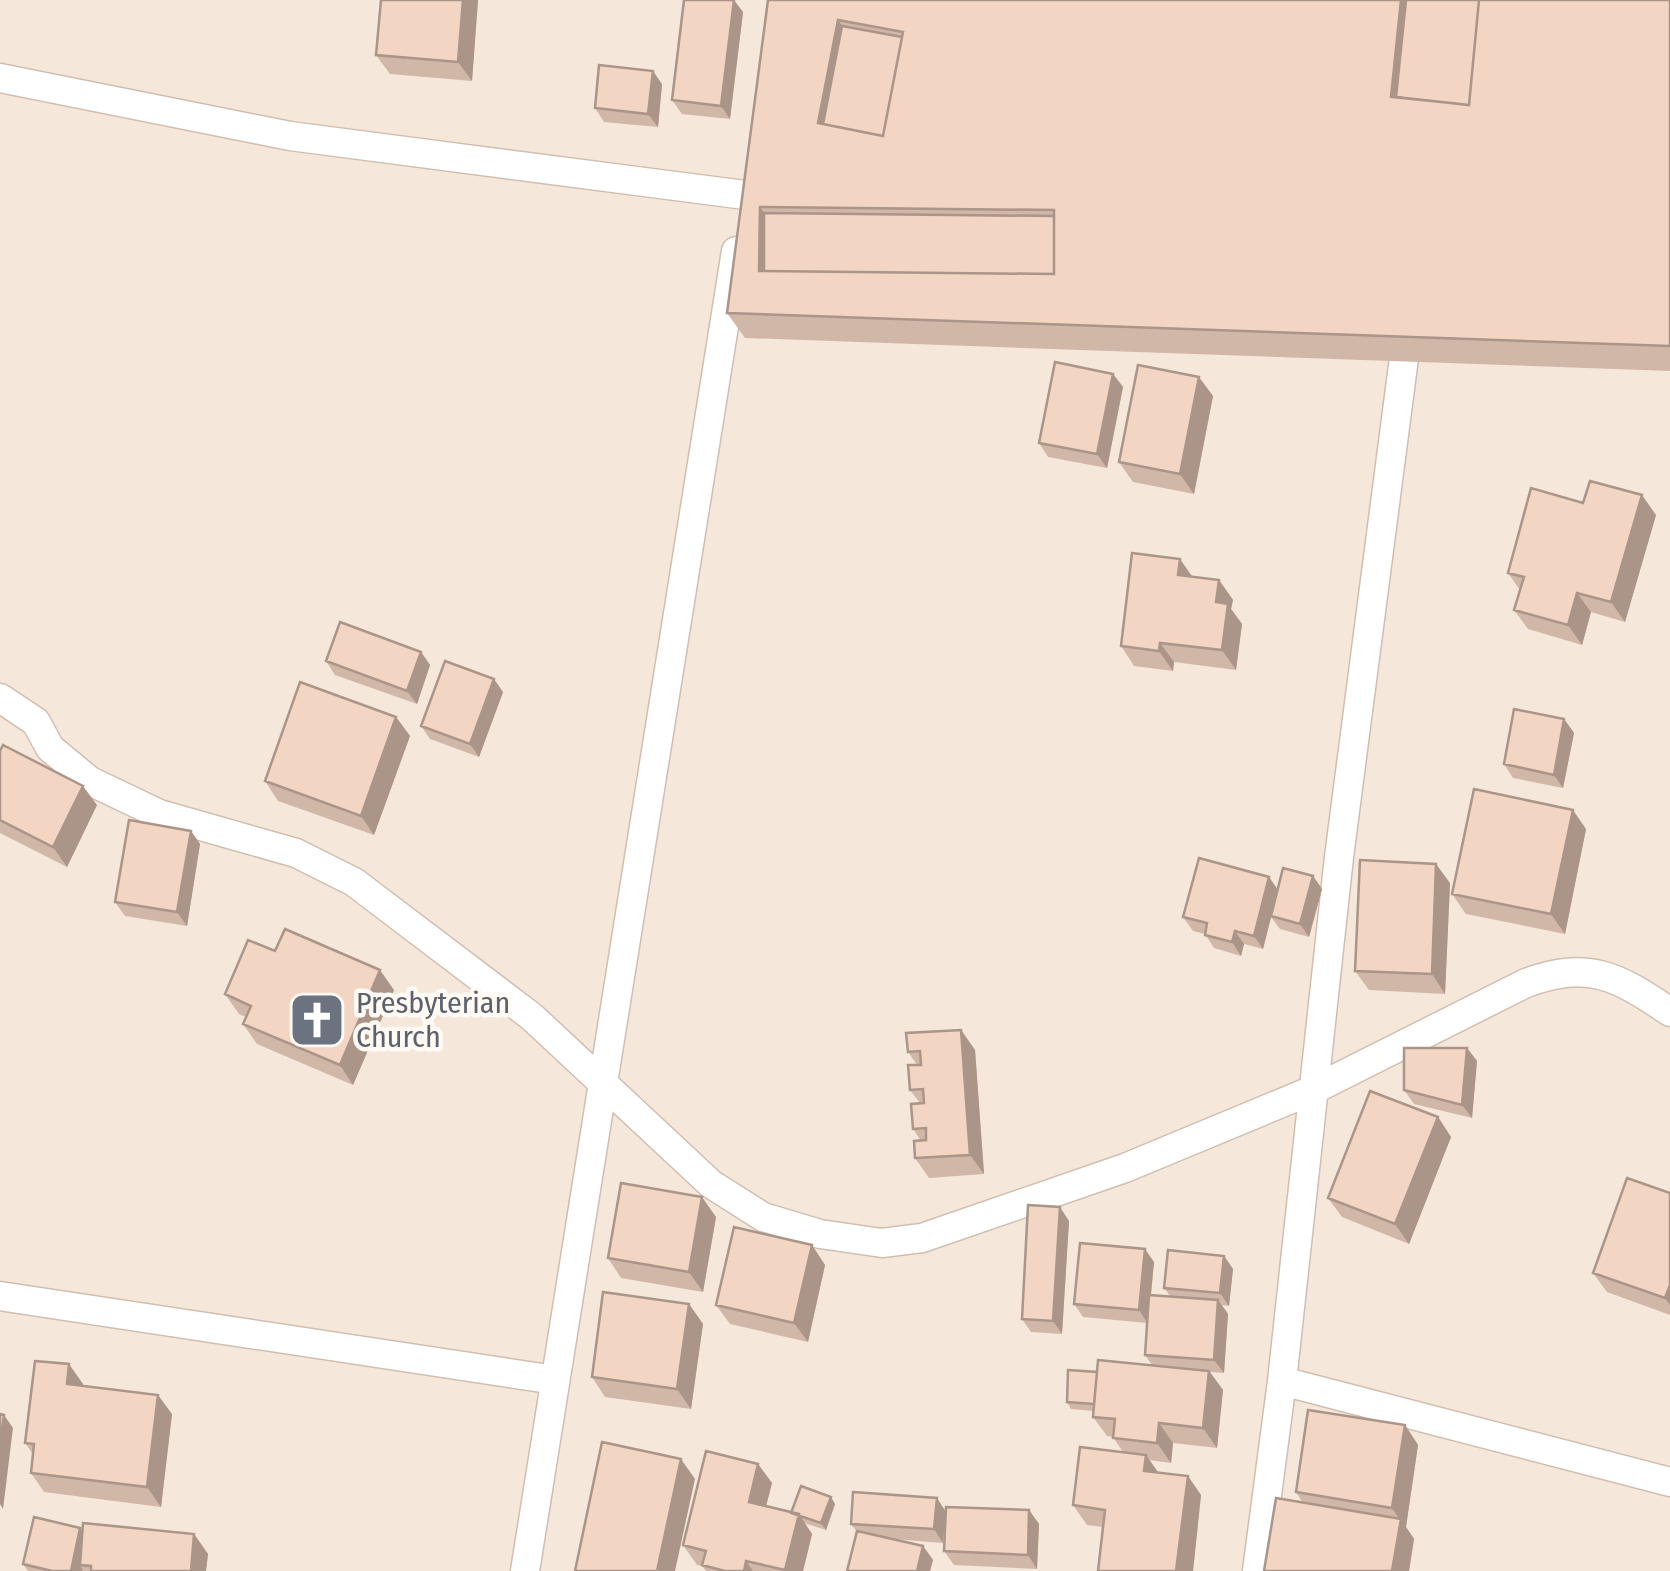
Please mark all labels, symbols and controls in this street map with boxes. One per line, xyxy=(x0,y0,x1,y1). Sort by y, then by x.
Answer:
place label: Presbyterian Church xyxy=(356,985,510,1055)
church icon: Presbyterian Church xyxy=(287,990,347,1050)

